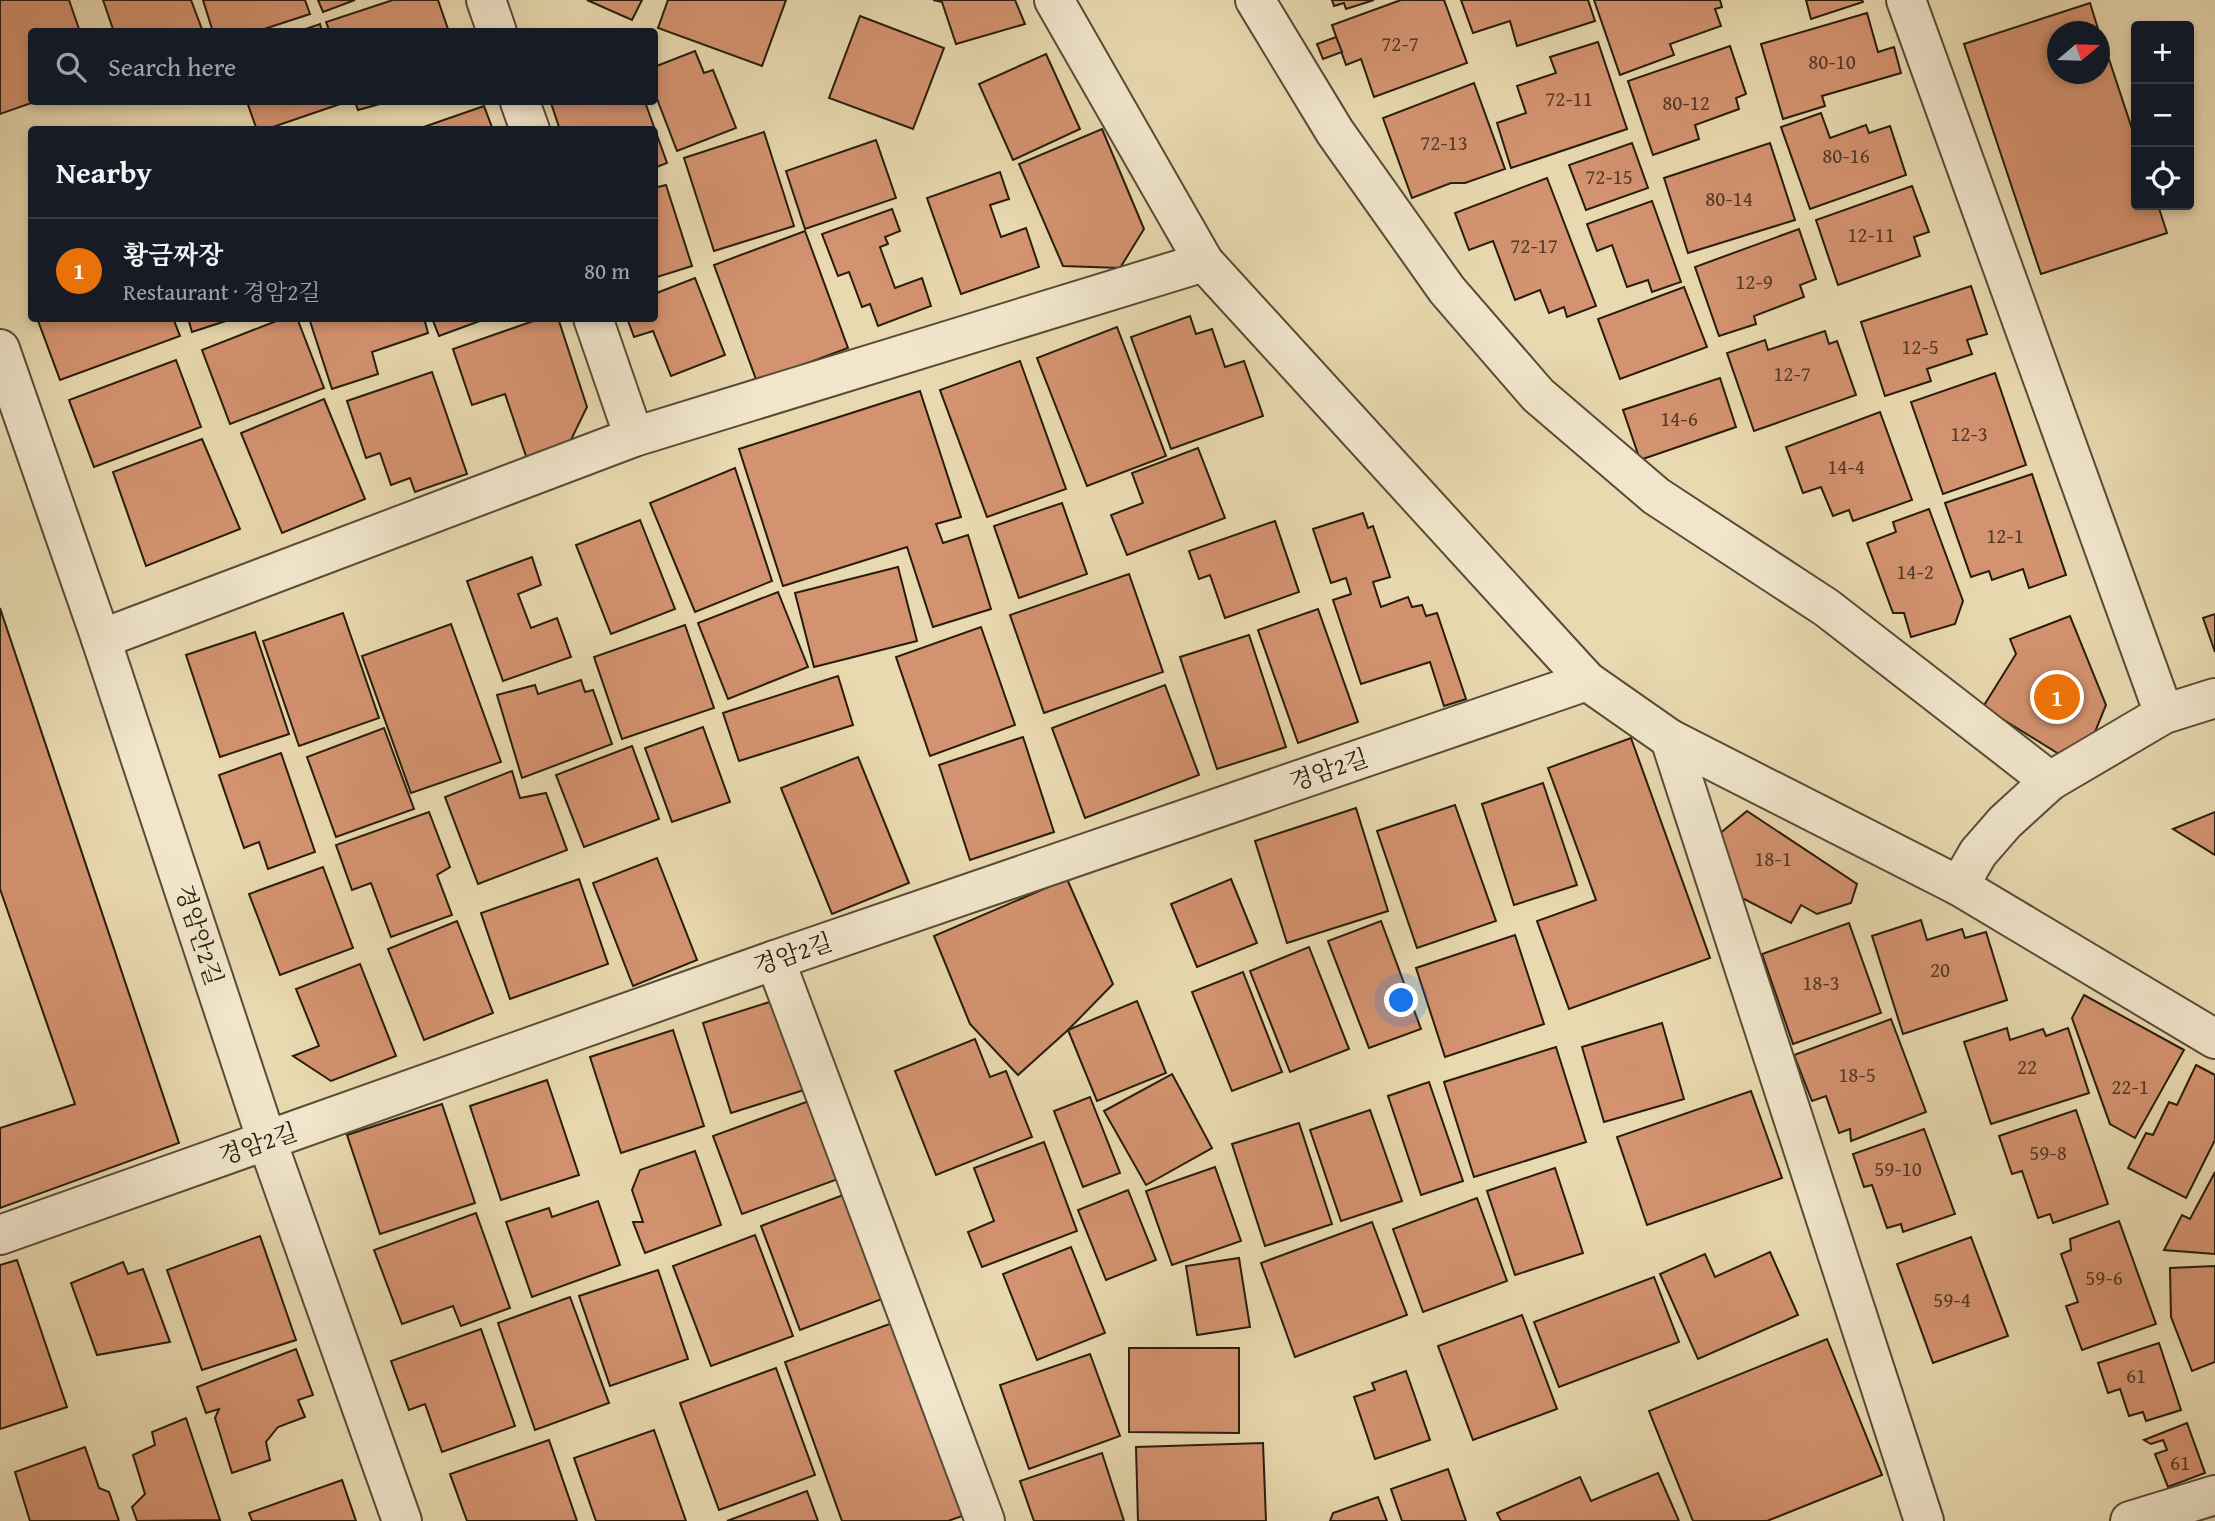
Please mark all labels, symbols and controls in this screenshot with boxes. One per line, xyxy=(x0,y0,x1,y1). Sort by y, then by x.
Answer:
north arrow xyxy=(2047,21,2110,84)
map controls xyxy=(2131,21,2194,210)
button: + xyxy=(2131,21,2194,84)
search box xyxy=(28,28,658,105)
house number: 72-7 xyxy=(1381,28,1419,59)
house number: 80-10 xyxy=(1808,46,1856,77)
text: Search here xyxy=(108,47,236,86)
icon: search xyxy=(52,48,90,86)
house number: 72-11 xyxy=(1545,83,1593,114)
button: − xyxy=(2131,84,2194,147)
house number: 80-12 xyxy=(1662,87,1710,118)
house number: 72-13 xyxy=(1420,127,1468,158)
house number: 80-16 xyxy=(1822,140,1870,171)
button: locate xyxy=(2131,147,2194,210)
text: Nearby xyxy=(56,150,152,194)
house number: 72-15 xyxy=(1585,161,1633,192)
house number: 80-14 xyxy=(1705,183,1753,214)
house number: 12-11 xyxy=(1847,219,1895,250)
house number: 72-17 xyxy=(1510,230,1558,261)
text: 황금짜장 xyxy=(123,235,223,274)
text: 1 xyxy=(73,254,85,287)
text: 80 m xyxy=(584,254,630,287)
house number: 12-9 xyxy=(1735,266,1773,297)
text: Restaurant · 경암2길 xyxy=(123,275,320,308)
house number: 12-5 xyxy=(1901,331,1939,362)
house number: 12-7 xyxy=(1773,358,1811,389)
house number: 14-6 xyxy=(1660,403,1698,434)
house number: 12-3 xyxy=(1950,418,1988,449)
house number: 14-4 xyxy=(1827,451,1865,482)
house number: 12-1 xyxy=(1986,520,2024,551)
house number: 14-2 xyxy=(1896,556,1934,587)
pin: 1 xyxy=(2034,671,2080,723)
street label: 경암2길 xyxy=(1285,740,1373,799)
house number: 18-1 xyxy=(1754,843,1792,874)
street label: 경암안2길 xyxy=(167,880,232,990)
street label: 경암2길 xyxy=(749,924,837,983)
house number: 20 xyxy=(1930,954,1950,985)
house number: 18-3 xyxy=(1802,967,1840,998)
your location xyxy=(1384,983,1418,1017)
house number: 22 xyxy=(2017,1051,2037,1082)
house number: 18-5 xyxy=(1838,1059,1876,1090)
house number: 22-1 xyxy=(2111,1071,2149,1102)
street label: 경암2길 xyxy=(214,1114,302,1173)
house number: 59-8 xyxy=(2029,1137,2067,1168)
house number: 59-10 xyxy=(1874,1153,1922,1184)
house number: 59-6 xyxy=(2085,1262,2123,1293)
house number: 59-4 xyxy=(1933,1284,1971,1315)
house number: 61 xyxy=(2126,1360,2146,1391)
house number: 61 xyxy=(2170,1447,2190,1478)

